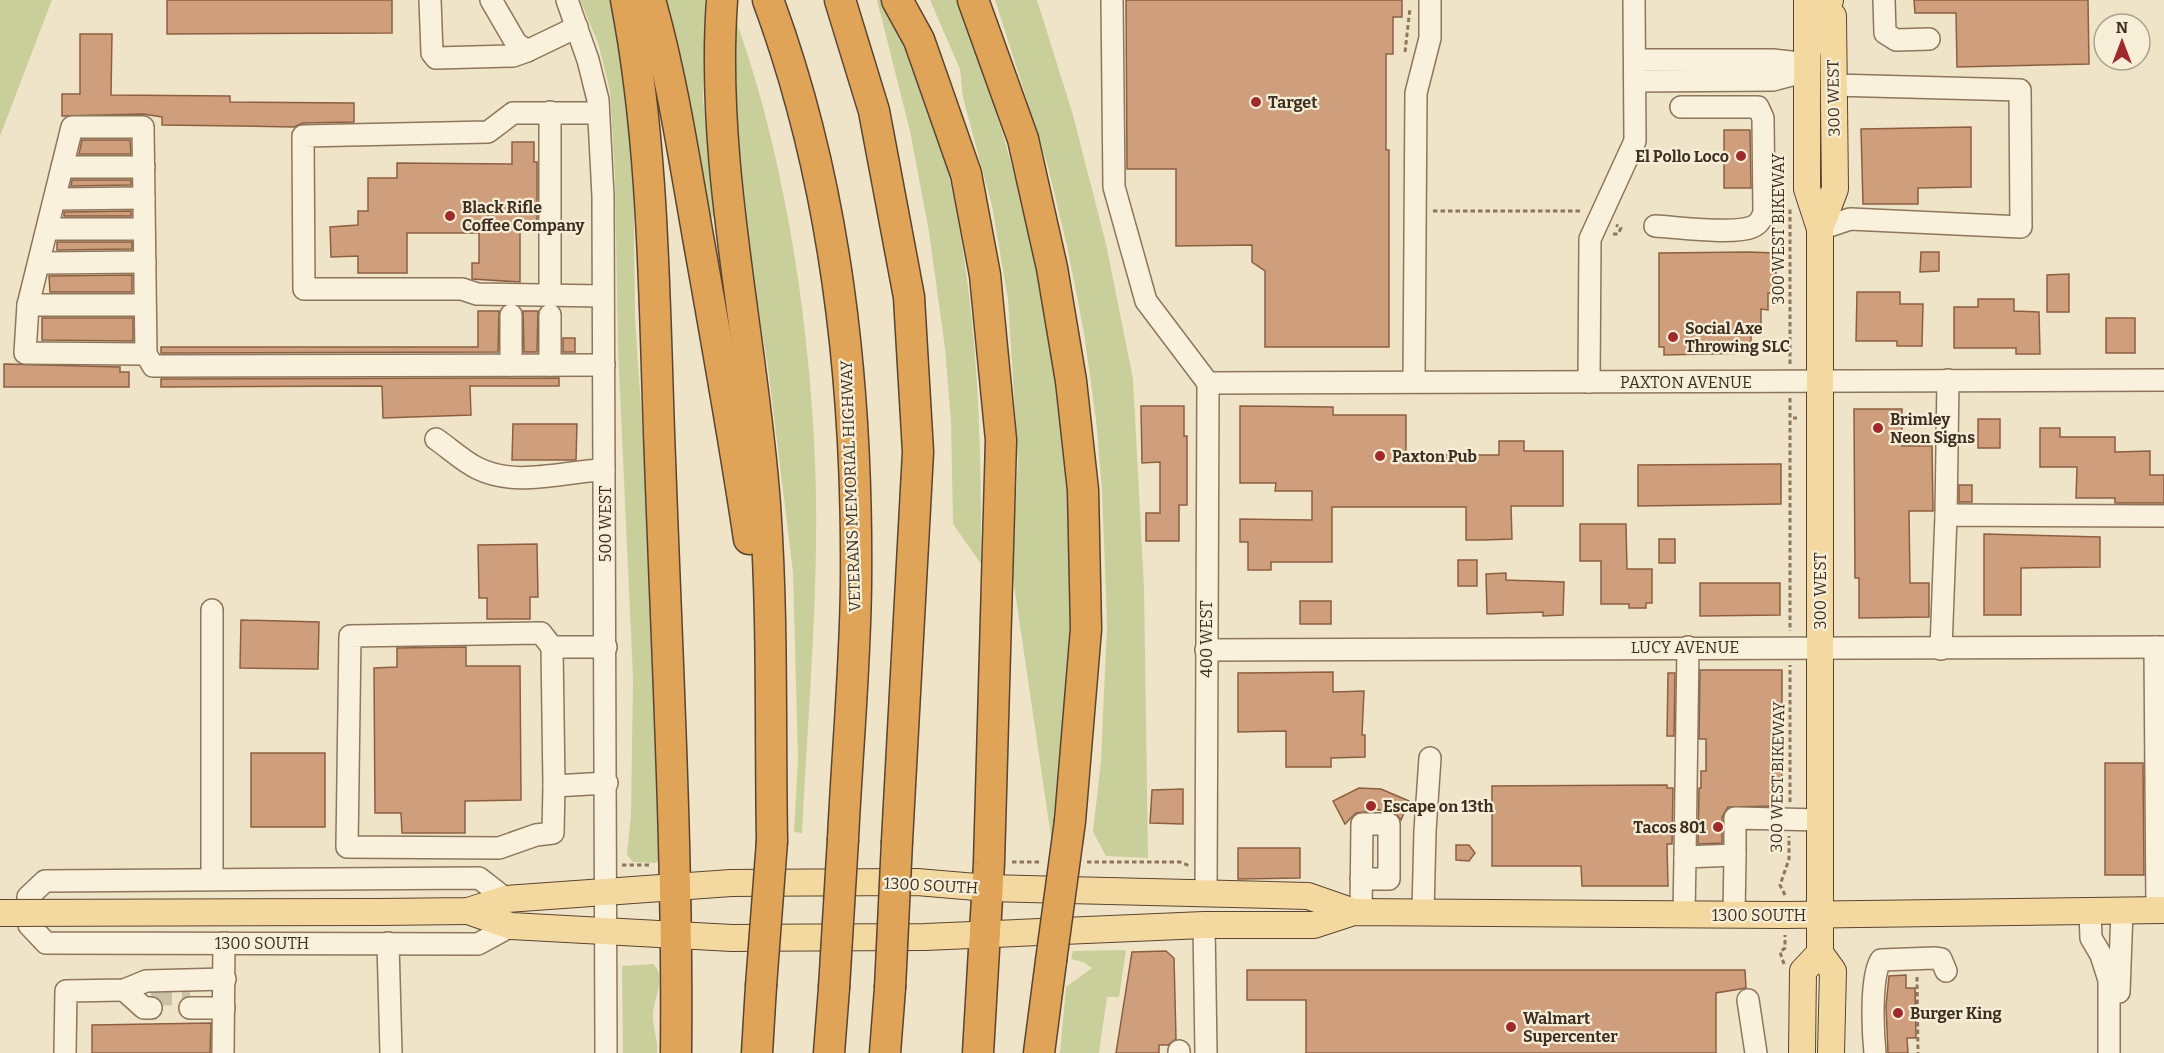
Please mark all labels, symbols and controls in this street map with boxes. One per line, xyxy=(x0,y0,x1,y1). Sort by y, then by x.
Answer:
north arrow xyxy=(2092,12,2152,72)
text: N xyxy=(2116,18,2128,37)
street label: 300 WEST xyxy=(1823,59,1844,137)
place label: Target xyxy=(1268,93,1318,112)
marker: Target xyxy=(1249,95,1263,109)
place label: El Pollo Loco xyxy=(1635,147,1729,166)
marker: El Pollo Loco xyxy=(1734,149,1748,163)
street label: 300 WEST BIKEWAY xyxy=(1769,153,1788,305)
place label: Black Rifle Coffee Company xyxy=(462,198,585,235)
marker: Black Rifle Coffee Company xyxy=(443,209,457,223)
place label: Social Axe Throwing SLC xyxy=(1685,319,1790,356)
marker: Social Axe Throwing SLC xyxy=(1666,330,1680,344)
street label: VETERANS MEMORIAL HIGHWAY xyxy=(837,359,864,612)
street label: PAXTON AVENUE xyxy=(1620,373,1752,392)
place label: Brimley Neon Signs xyxy=(1890,410,1975,447)
marker: Brimley Neon Signs xyxy=(1871,421,1885,435)
place label: Paxton Pub xyxy=(1392,447,1477,466)
marker: Paxton Pub xyxy=(1373,449,1387,463)
street label: 500 WEST xyxy=(596,486,615,562)
street label: 300 WEST xyxy=(1811,552,1830,630)
street label: 400 WEST xyxy=(1197,600,1216,678)
street label: LUCY AVENUE xyxy=(1631,638,1739,657)
street label: 300 WEST BIKEWAY xyxy=(1767,700,1788,853)
place label: Escape on 13th xyxy=(1383,797,1494,816)
marker: Escape on 13th xyxy=(1364,799,1378,813)
place label: Tacos 801 xyxy=(1633,818,1706,837)
marker: Tacos 801 xyxy=(1711,820,1725,834)
street label: 1300 SOUTH xyxy=(883,874,979,897)
street label: 1300 SOUTH xyxy=(1712,906,1806,925)
street label: 1300 SOUTH xyxy=(215,934,309,953)
place label: Burger King xyxy=(1910,1004,2002,1023)
marker: Burger King xyxy=(1891,1006,1905,1020)
place label: Walmart Supercenter xyxy=(1523,1009,1618,1046)
marker: Walmart Supercenter xyxy=(1504,1020,1518,1034)

